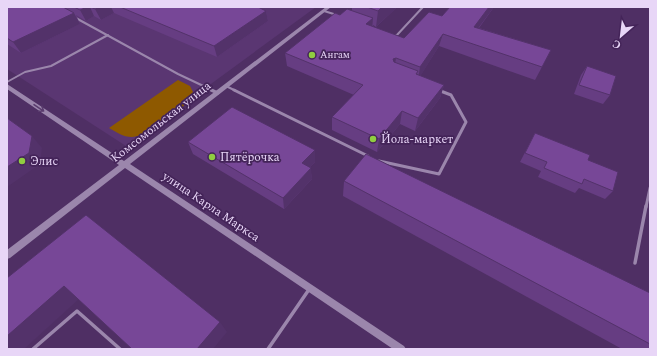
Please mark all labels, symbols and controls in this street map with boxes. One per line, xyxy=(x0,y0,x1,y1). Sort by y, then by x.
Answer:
north arrow xyxy=(601,16,641,56)
text: С xyxy=(609,35,624,54)
place label: Ангам xyxy=(320,47,350,63)
marker: Ангам xyxy=(307,50,317,60)
street label: Комсомольская улица xyxy=(107,77,215,167)
one-way arrow xyxy=(34,103,45,112)
place label: Йола-маркет xyxy=(381,130,453,149)
marker: Йола-маркет xyxy=(368,134,378,144)
place label: Пятёрочка xyxy=(220,148,280,167)
place label: Элис xyxy=(30,152,58,171)
marker: Пятёрочка xyxy=(207,152,217,162)
marker: Элис xyxy=(17,156,27,166)
street label: улица Карла Маркса xyxy=(158,167,264,247)

